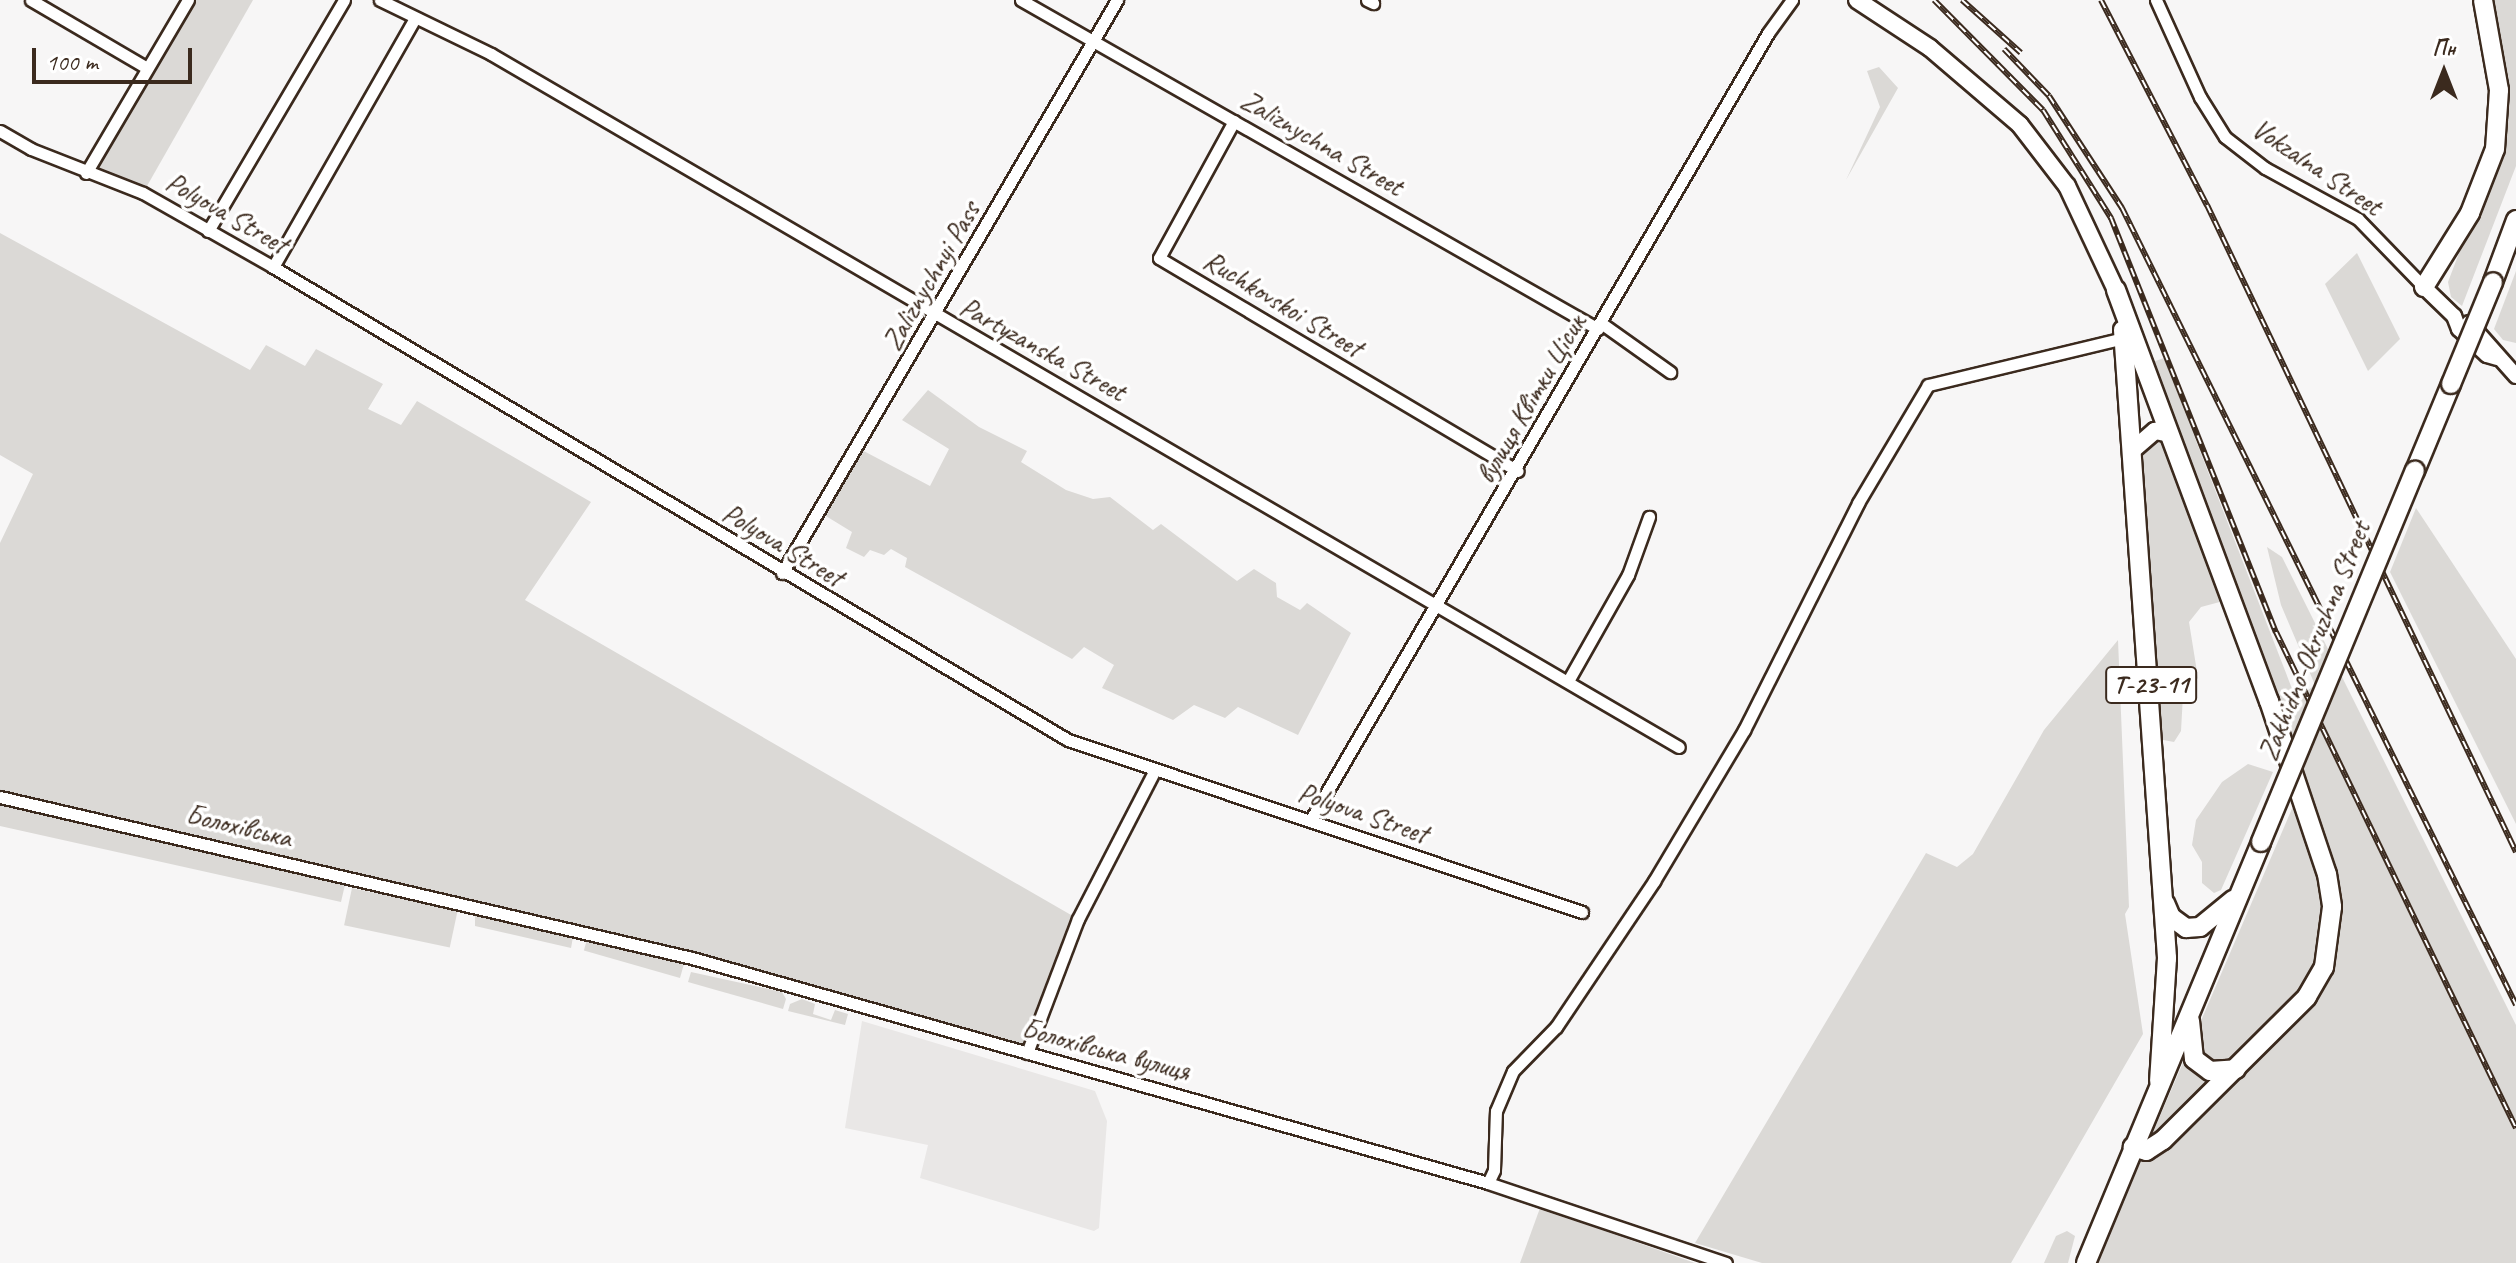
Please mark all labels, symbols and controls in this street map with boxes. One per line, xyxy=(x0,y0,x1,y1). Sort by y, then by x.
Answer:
scale bar xyxy=(36,32,196,82)
north arrow xyxy=(2404,32,2484,112)
text: Пн xyxy=(2432,34,2456,62)
text: 100 m xyxy=(46,47,98,77)
street label: Zaliznychna Street xyxy=(1235,83,1409,203)
street label: Vokzalna Street xyxy=(2246,111,2388,223)
street label: Polyova Street xyxy=(160,165,294,261)
street label: Zaliznychnyi Pass xyxy=(875,195,987,357)
street label: Ruchkovskoi Street xyxy=(1198,243,1368,365)
street label: Partyzanska Street xyxy=(954,290,1132,408)
street label: вулиця Квітки Цісик xyxy=(1469,309,1593,489)
street label: Polyova Street xyxy=(717,496,849,594)
street label: Zakhidno-Okruzhna Street xyxy=(2251,516,2377,766)
road number: Т-23-11 xyxy=(2105,663,2197,707)
street label: Polyova Street xyxy=(1294,775,1432,851)
street label: Болохівська xyxy=(183,798,295,854)
street label: Болохівська вулиця xyxy=(1018,1011,1194,1089)

